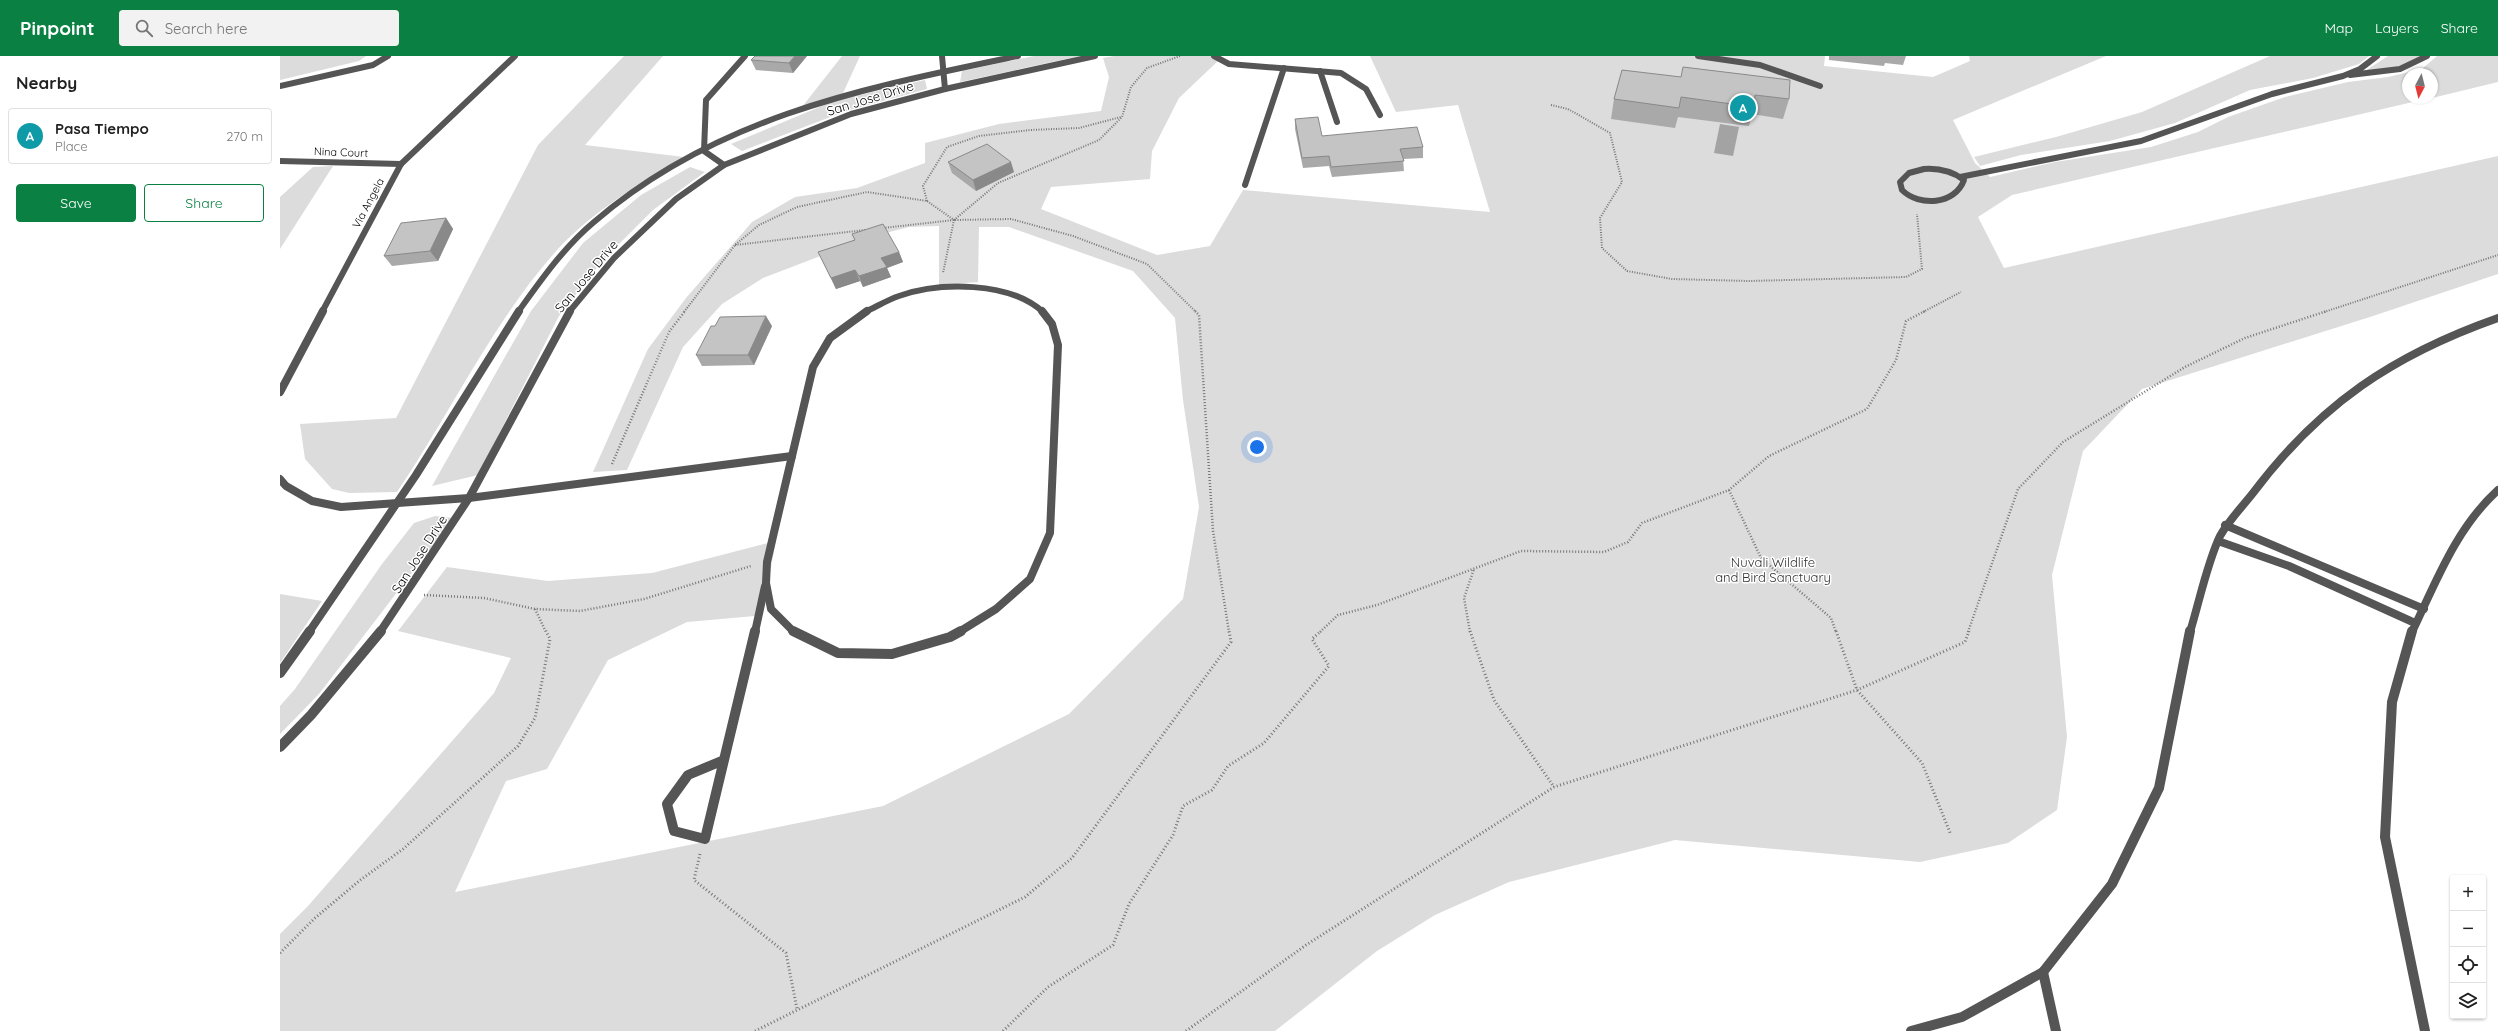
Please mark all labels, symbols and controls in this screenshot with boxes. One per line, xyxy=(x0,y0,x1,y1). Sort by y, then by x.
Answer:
search box xyxy=(119,10,399,46)
text: Pinpoint xyxy=(20,16,95,40)
icon: search xyxy=(133,17,155,39)
text: Search here xyxy=(165,19,247,38)
text: Map xyxy=(2324,19,2353,37)
text: Layers xyxy=(2375,19,2419,37)
text: Share xyxy=(2441,19,2478,37)
north arrow xyxy=(2402,68,2438,104)
text: Nearby xyxy=(16,72,77,93)
street label: San Jose Drive xyxy=(825,77,915,119)
pin: A xyxy=(1730,93,1756,123)
text: Pasa Tiempo xyxy=(55,119,149,138)
text: A xyxy=(26,128,34,144)
text: 270 m xyxy=(226,128,263,144)
text: Place xyxy=(55,138,88,154)
street label: Nina Court xyxy=(314,144,369,160)
street label: Via Angela xyxy=(349,175,387,231)
button: Save xyxy=(16,184,136,222)
button: Share xyxy=(144,184,264,222)
street label: San Jose Drive xyxy=(551,236,621,316)
your location xyxy=(1247,437,1267,457)
street label: San Jose Drive xyxy=(388,512,450,596)
park label: Nuvali Wildlife and Bird Sanctuary xyxy=(1715,554,1831,585)
map controls xyxy=(2450,875,2486,1019)
button: + xyxy=(2450,875,2486,911)
button: − xyxy=(2450,911,2486,947)
button: locate xyxy=(2450,947,2486,983)
button: layers xyxy=(2450,983,2486,1019)

